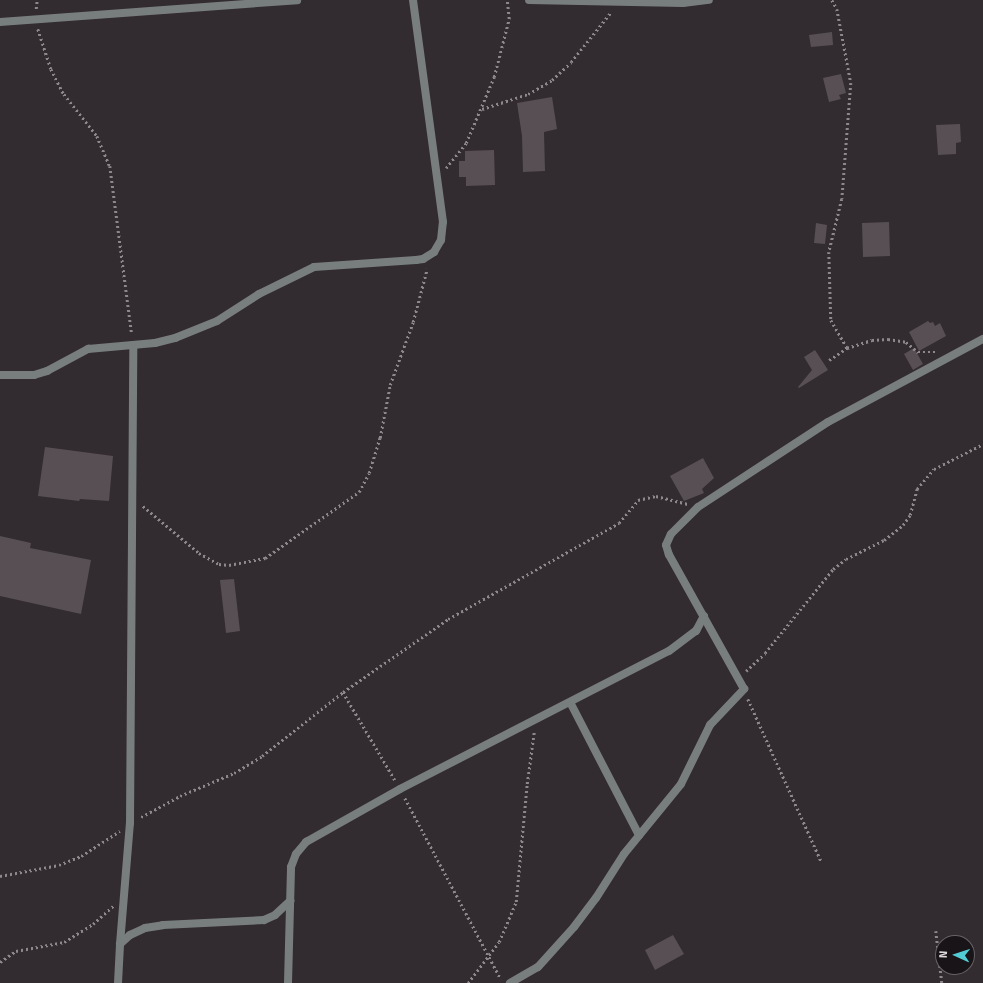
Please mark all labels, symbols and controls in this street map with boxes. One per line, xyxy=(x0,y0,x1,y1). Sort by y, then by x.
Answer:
north arrow xyxy=(935,935,975,975)
text: N xyxy=(937,950,950,958)

